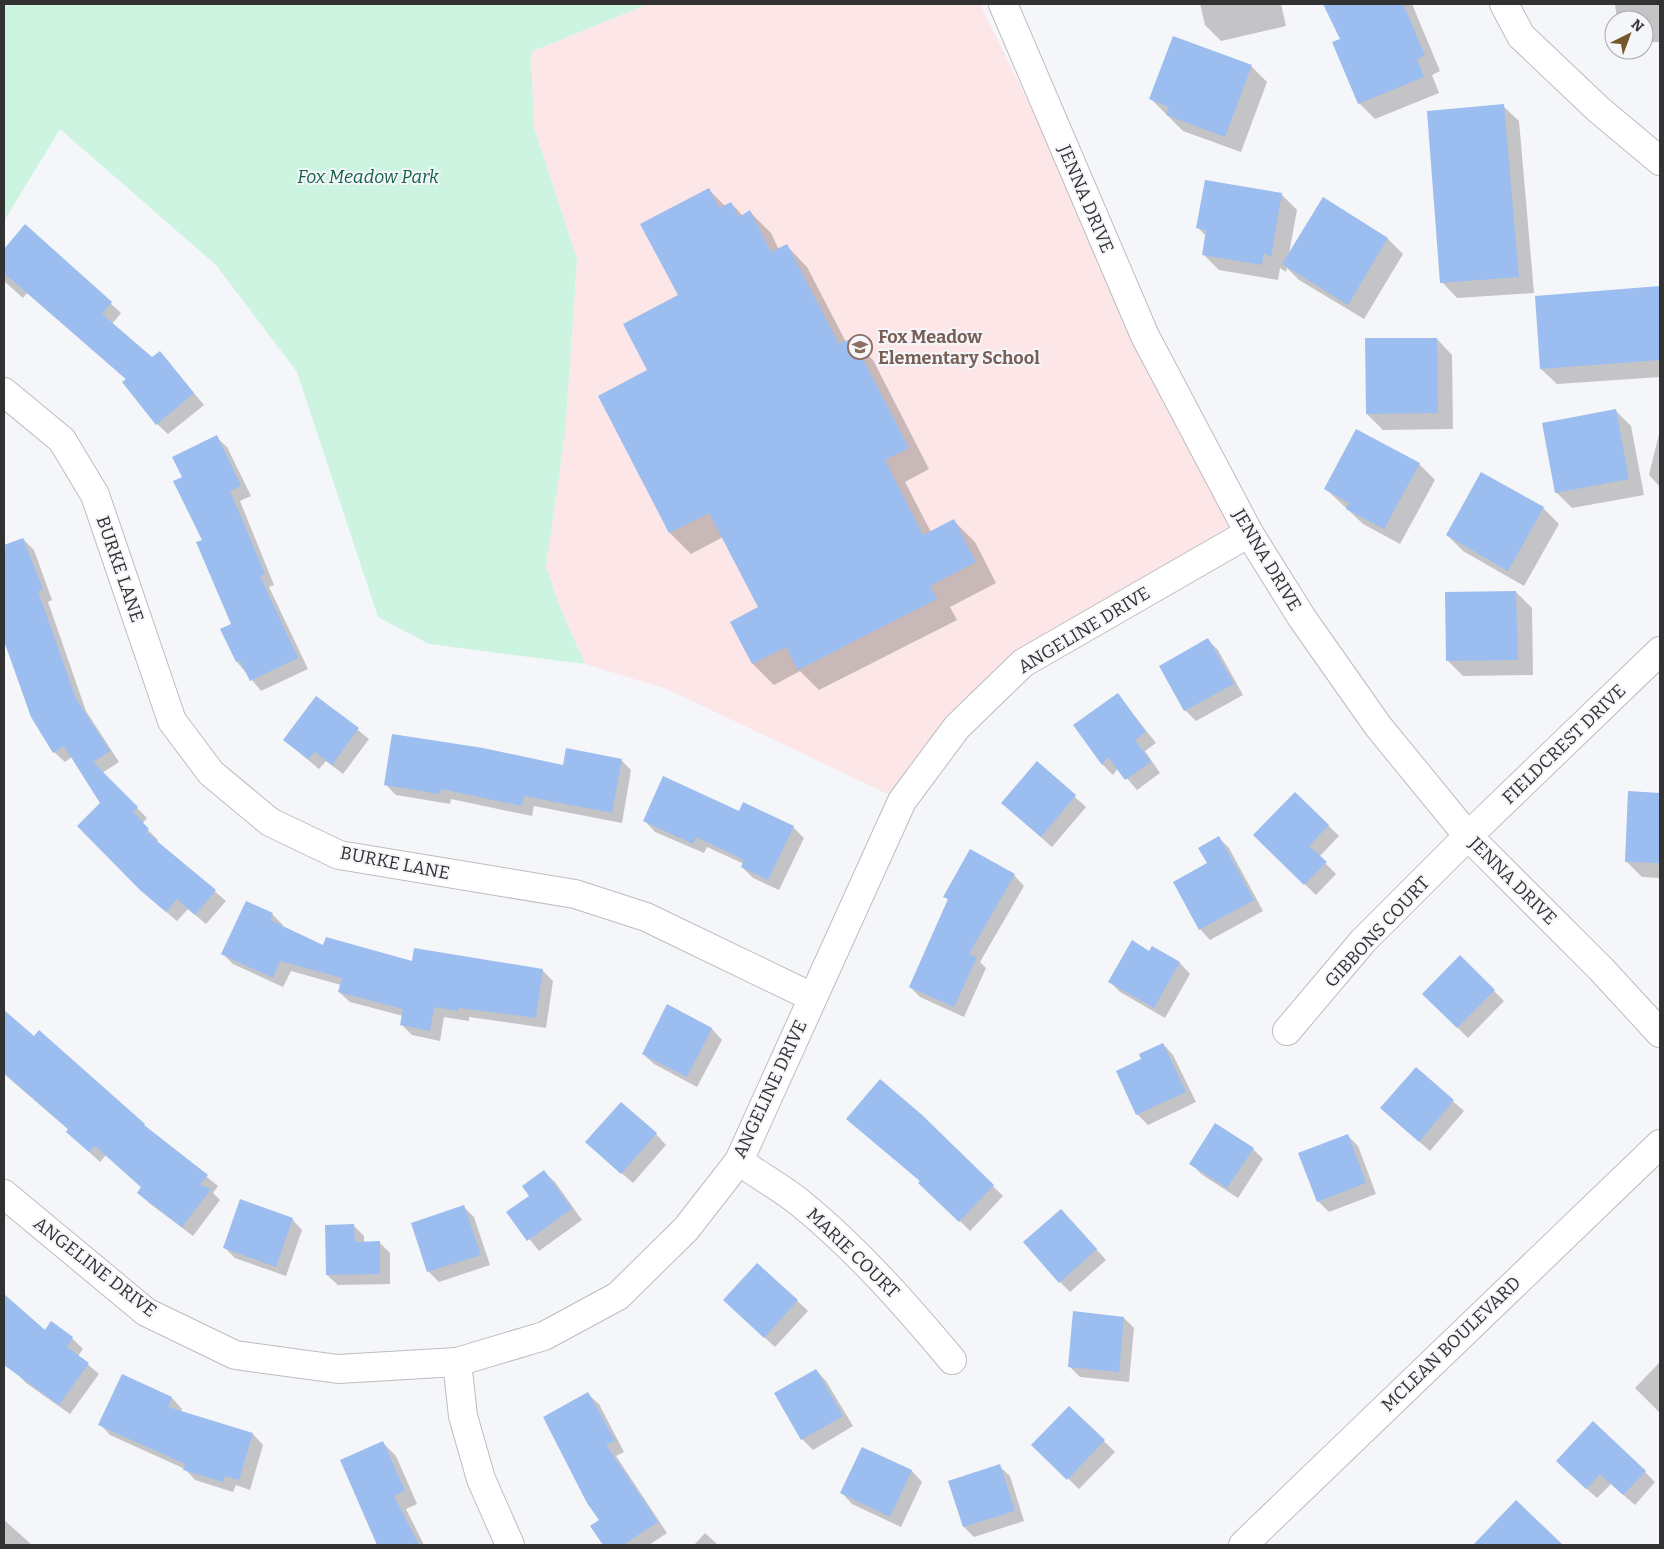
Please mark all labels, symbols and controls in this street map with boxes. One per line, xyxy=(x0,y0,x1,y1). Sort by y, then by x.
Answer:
north arrow xyxy=(1604,10,1654,60)
text: N xyxy=(1628,16,1647,36)
street label: JENNA DRIVE xyxy=(1053,141,1119,256)
park label: Fox Meadow Park xyxy=(297,166,439,188)
place label: Fox Meadow Elementary School xyxy=(878,326,1040,369)
school or university icon: Fox Meadow Elementary School xyxy=(847,334,873,360)
street label: JENNA DRIVE xyxy=(1227,504,1306,615)
street label: BURKE LANE xyxy=(92,513,148,625)
street label: ANGELINE DRIVE xyxy=(1014,582,1154,678)
street label: FIELDCREST DRIVE xyxy=(1498,679,1630,809)
street label: JENNA DRIVE xyxy=(1464,832,1562,930)
street label: BURKE LANE xyxy=(338,842,452,884)
street label: GIBBONS COURT xyxy=(1320,872,1434,992)
street label: ANGELINE DRIVE xyxy=(728,1016,812,1162)
street label: MARIE COURT xyxy=(802,1203,904,1303)
street label: ANGELINE DRIVE xyxy=(29,1212,161,1322)
street label: MCLEAN BOULEVARD xyxy=(1377,1272,1525,1416)

